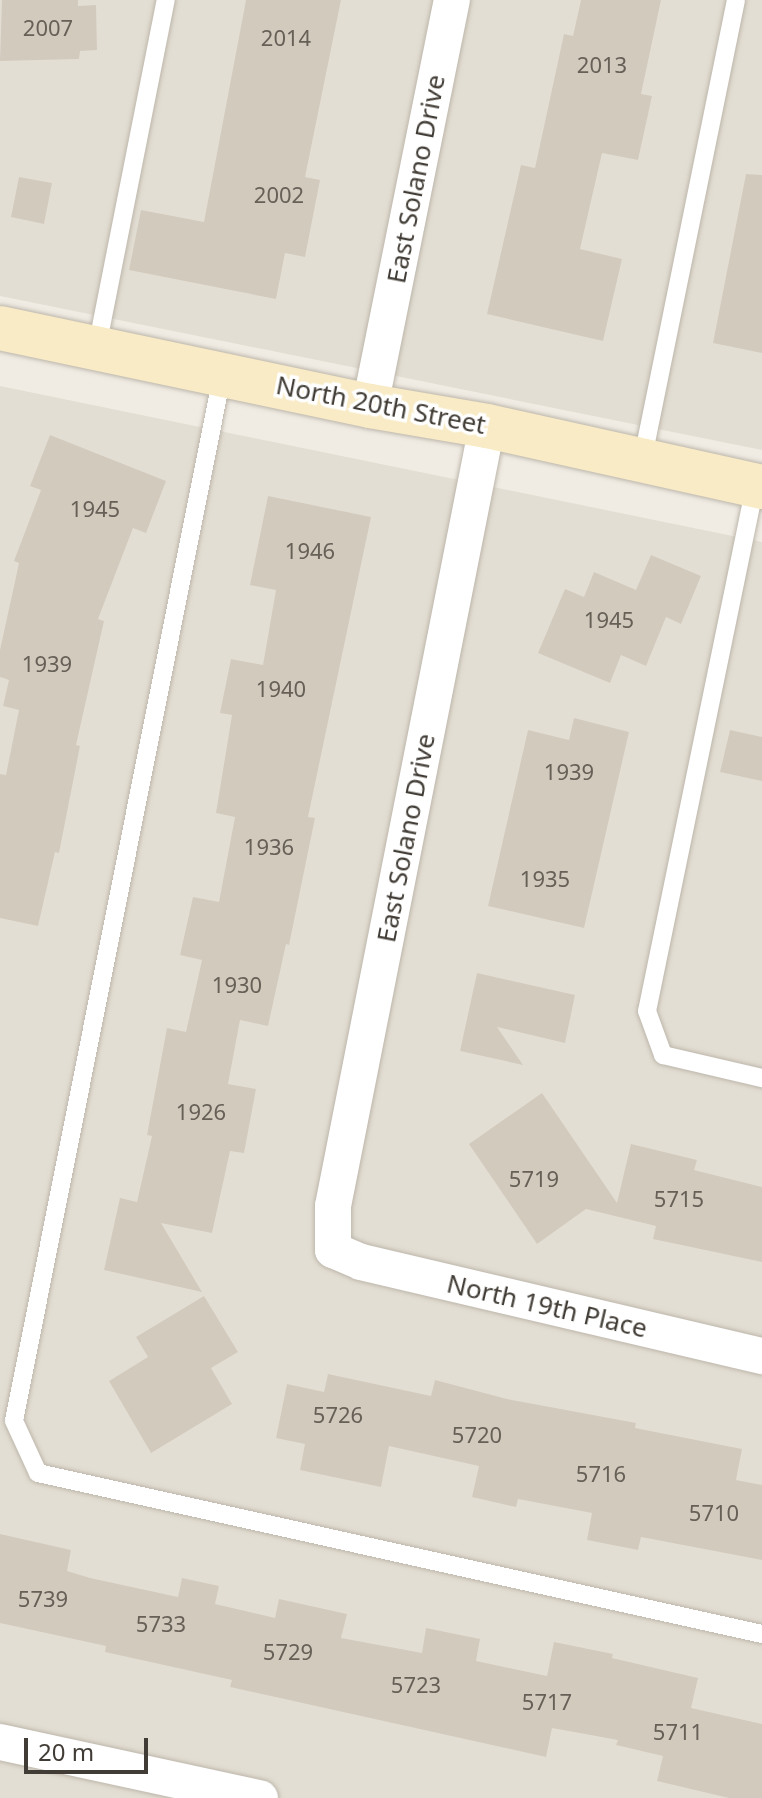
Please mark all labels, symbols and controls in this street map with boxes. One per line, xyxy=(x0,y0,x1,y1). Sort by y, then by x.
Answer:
house number: 2007 xyxy=(23,15,73,41)
house number: 2014 xyxy=(261,25,311,51)
house number: 2013 xyxy=(577,52,627,78)
street label: East Solano Drive xyxy=(380,72,452,286)
house number: 2002 xyxy=(254,182,304,208)
street label: North 20th Street xyxy=(273,369,489,441)
house number: 1945 xyxy=(70,496,120,522)
house number: 1946 xyxy=(285,538,335,564)
house number: 1945 xyxy=(584,607,634,633)
house number: 1939 xyxy=(22,651,72,677)
house number: 1940 xyxy=(256,676,306,702)
street label: East Solano Drive xyxy=(370,731,442,945)
house number: 1939 xyxy=(544,759,594,785)
house number: 1936 xyxy=(244,834,294,860)
house number: 1935 xyxy=(520,866,570,892)
house number: 1930 xyxy=(212,972,262,998)
house number: 1926 xyxy=(176,1099,226,1125)
house number: 5719 xyxy=(509,1166,559,1192)
house number: 5715 xyxy=(654,1186,704,1212)
street label: North 19th Place xyxy=(444,1268,650,1344)
house number: 5726 xyxy=(313,1402,363,1428)
house number: 5720 xyxy=(452,1422,502,1448)
house number: 5716 xyxy=(576,1461,626,1487)
house number: 5710 xyxy=(689,1500,739,1526)
house number: 5739 xyxy=(18,1586,68,1612)
house number: 5733 xyxy=(136,1611,186,1637)
house number: 5729 xyxy=(263,1639,313,1665)
house number: 5723 xyxy=(391,1672,441,1698)
house number: 5717 xyxy=(522,1689,572,1715)
house number: 5711 xyxy=(653,1719,703,1745)
scale bar xyxy=(28,1722,152,1772)
text: 20 m xyxy=(38,1735,94,1768)

